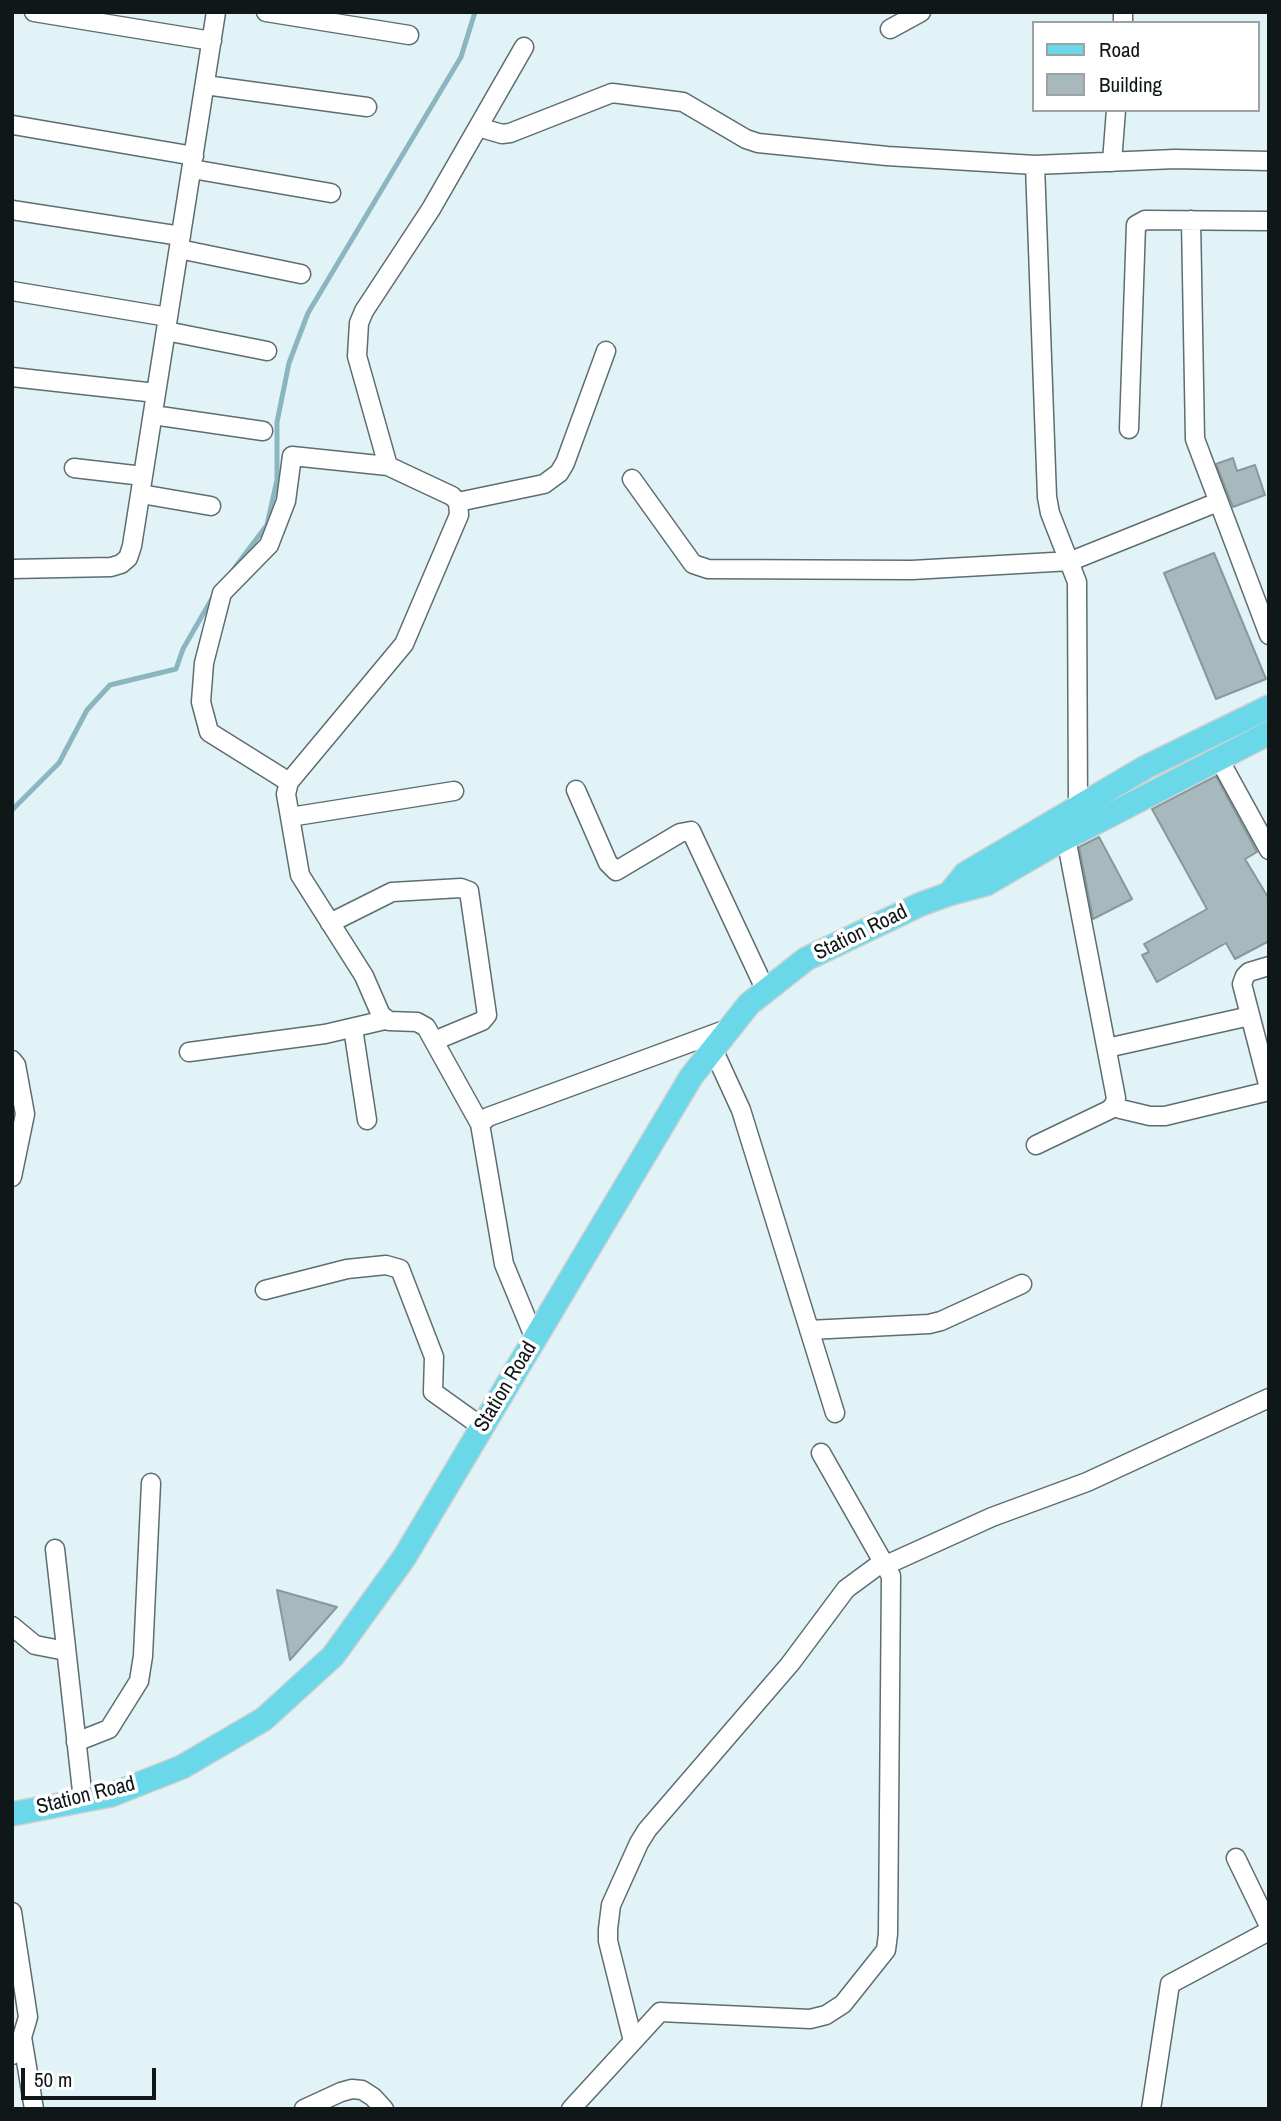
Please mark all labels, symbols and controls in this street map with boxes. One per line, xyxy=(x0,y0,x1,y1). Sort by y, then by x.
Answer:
legend xyxy=(1032,21,1260,112)
text: Road xyxy=(1099,35,1140,64)
text: Building xyxy=(1099,70,1162,99)
street label: Station Road xyxy=(810,900,912,966)
street label: Station Road xyxy=(469,1337,543,1437)
street label: Station Road xyxy=(34,1772,138,1820)
scale bar xyxy=(24,2054,159,2098)
text: 50 m xyxy=(34,2065,72,2094)

